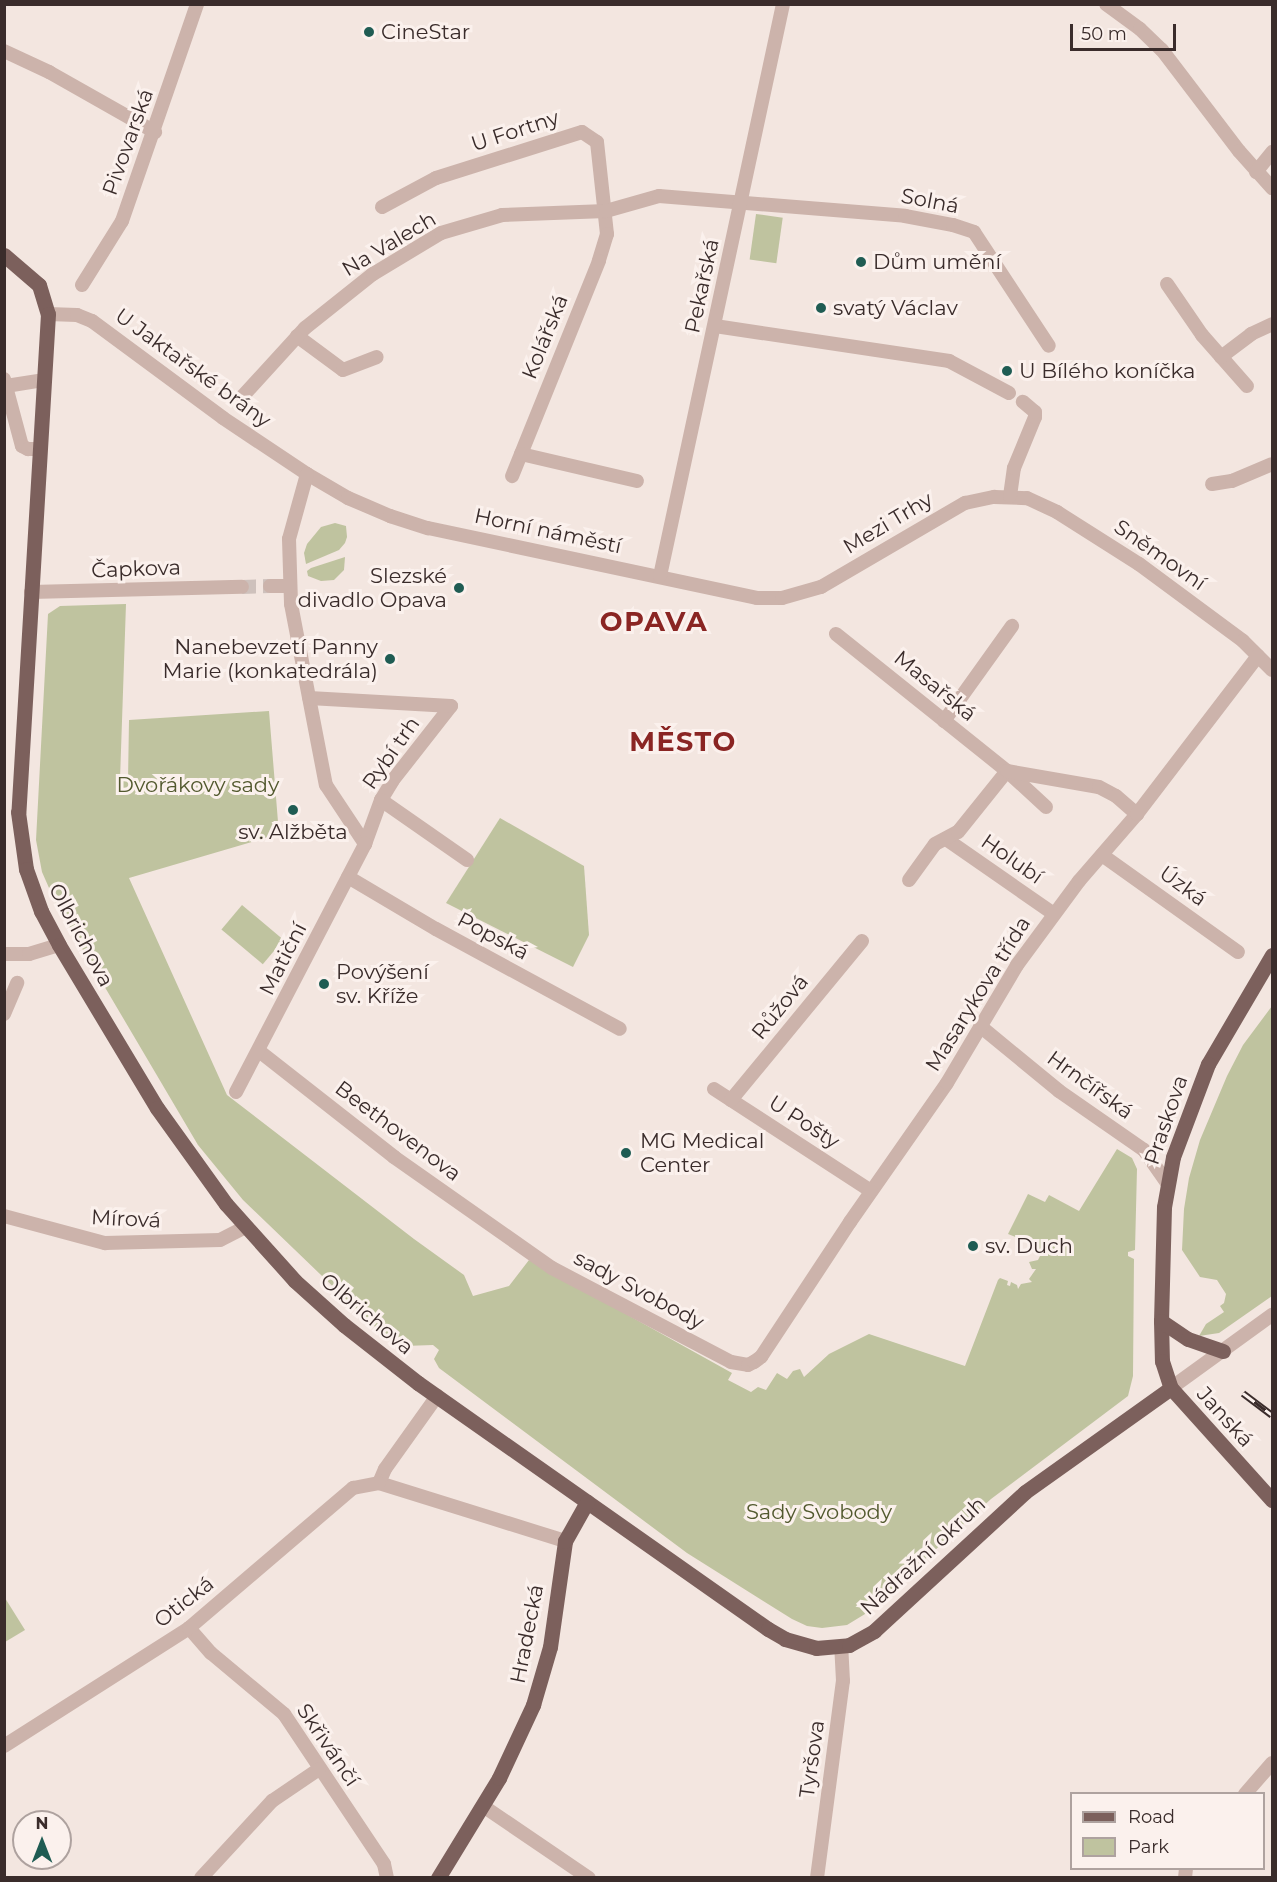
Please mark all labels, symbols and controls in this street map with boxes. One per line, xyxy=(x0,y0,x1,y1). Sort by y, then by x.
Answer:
scale bar xyxy=(1073,12,1180,50)
place label: CineStar xyxy=(381,19,470,45)
text: 50 m xyxy=(1081,23,1127,45)
marker: CineStar xyxy=(362,25,376,39)
street label: Pivovarská xyxy=(97,85,159,199)
street label: U Fortny xyxy=(468,105,562,157)
street label: Solná xyxy=(899,183,961,219)
street label: Na Valech xyxy=(337,206,441,282)
street label: Pekařská xyxy=(680,237,724,335)
place label: Dům umění xyxy=(873,249,1001,275)
marker: Dům umění xyxy=(854,255,868,269)
street label: Kolářská xyxy=(517,291,573,383)
place label: svatý Václav xyxy=(833,295,958,321)
marker: svatý Václav xyxy=(814,301,828,315)
street label: U Jaktařské brány xyxy=(110,303,276,433)
place label: U Bílého koníčka xyxy=(1019,358,1195,384)
marker: U Bílého koníčka xyxy=(1000,364,1014,378)
street label: Mezi Trhy xyxy=(839,487,937,559)
street label: Horní náměstí xyxy=(472,503,624,559)
street label: Sněmovní xyxy=(1109,514,1211,596)
street label: Čapkova xyxy=(91,555,181,583)
place label: Slezské divadlo Opava xyxy=(298,563,447,613)
marker: Slezské divadlo Opava xyxy=(452,581,466,595)
district label: OPAVA xyxy=(600,606,708,638)
place label: Nanebevzetí Panny Marie (konkatedrála) xyxy=(162,634,378,684)
street label: Masařská xyxy=(889,645,981,727)
marker: Nanebevzetí Panny Marie (konkatedrála) xyxy=(383,652,397,666)
street label: Rybí trh xyxy=(357,712,425,794)
district label: MĚSTO xyxy=(629,726,737,758)
park label: Dvořákovy sady xyxy=(117,772,279,798)
marker: sv. Alžběta xyxy=(286,803,300,817)
place label: sv. Alžběta xyxy=(238,819,348,845)
street label: Holubí xyxy=(976,829,1048,889)
street label: Úzká xyxy=(1155,860,1211,912)
street label: Olbrichova xyxy=(43,879,119,991)
street label: Popská xyxy=(453,907,533,965)
street label: Masarykova třída xyxy=(920,912,1036,1076)
street label: Matiční xyxy=(254,918,312,1000)
place label: Povýšení sv. Kříže xyxy=(336,959,429,1009)
street label: Růžová xyxy=(746,970,814,1044)
marker: Povýšení sv. Kříže xyxy=(317,977,331,991)
street label: Hrnčířská xyxy=(1042,1045,1138,1125)
street label: Praskova xyxy=(1139,1072,1193,1168)
street label: Beethovenova xyxy=(330,1076,466,1186)
street label: U Pošty xyxy=(764,1090,844,1154)
place label: MG Medical Center xyxy=(640,1128,764,1178)
marker: MG Medical Center xyxy=(617,1144,635,1162)
street label: Mírová xyxy=(90,1205,162,1233)
place label: sv. Duch xyxy=(985,1233,1073,1259)
marker: sv. Duch xyxy=(966,1239,980,1253)
street label: sady Svobody xyxy=(570,1245,708,1335)
street label: Olbrichova xyxy=(315,1268,419,1360)
street label: Janská xyxy=(1192,1382,1258,1452)
street label: Nádražní okruh xyxy=(855,1492,991,1620)
park label: Sady Svobody xyxy=(746,1499,892,1525)
street label: Otická xyxy=(149,1571,219,1633)
street label: Hradecká xyxy=(505,1582,549,1686)
street label: Skřivánčí xyxy=(291,1699,365,1791)
street label: Tyršova xyxy=(794,1718,830,1800)
legend xyxy=(1070,1792,1265,1870)
text: Road xyxy=(1128,1806,1175,1828)
north arrow xyxy=(12,1810,72,1870)
text: N xyxy=(36,1814,48,1833)
text: Park xyxy=(1128,1836,1169,1858)

